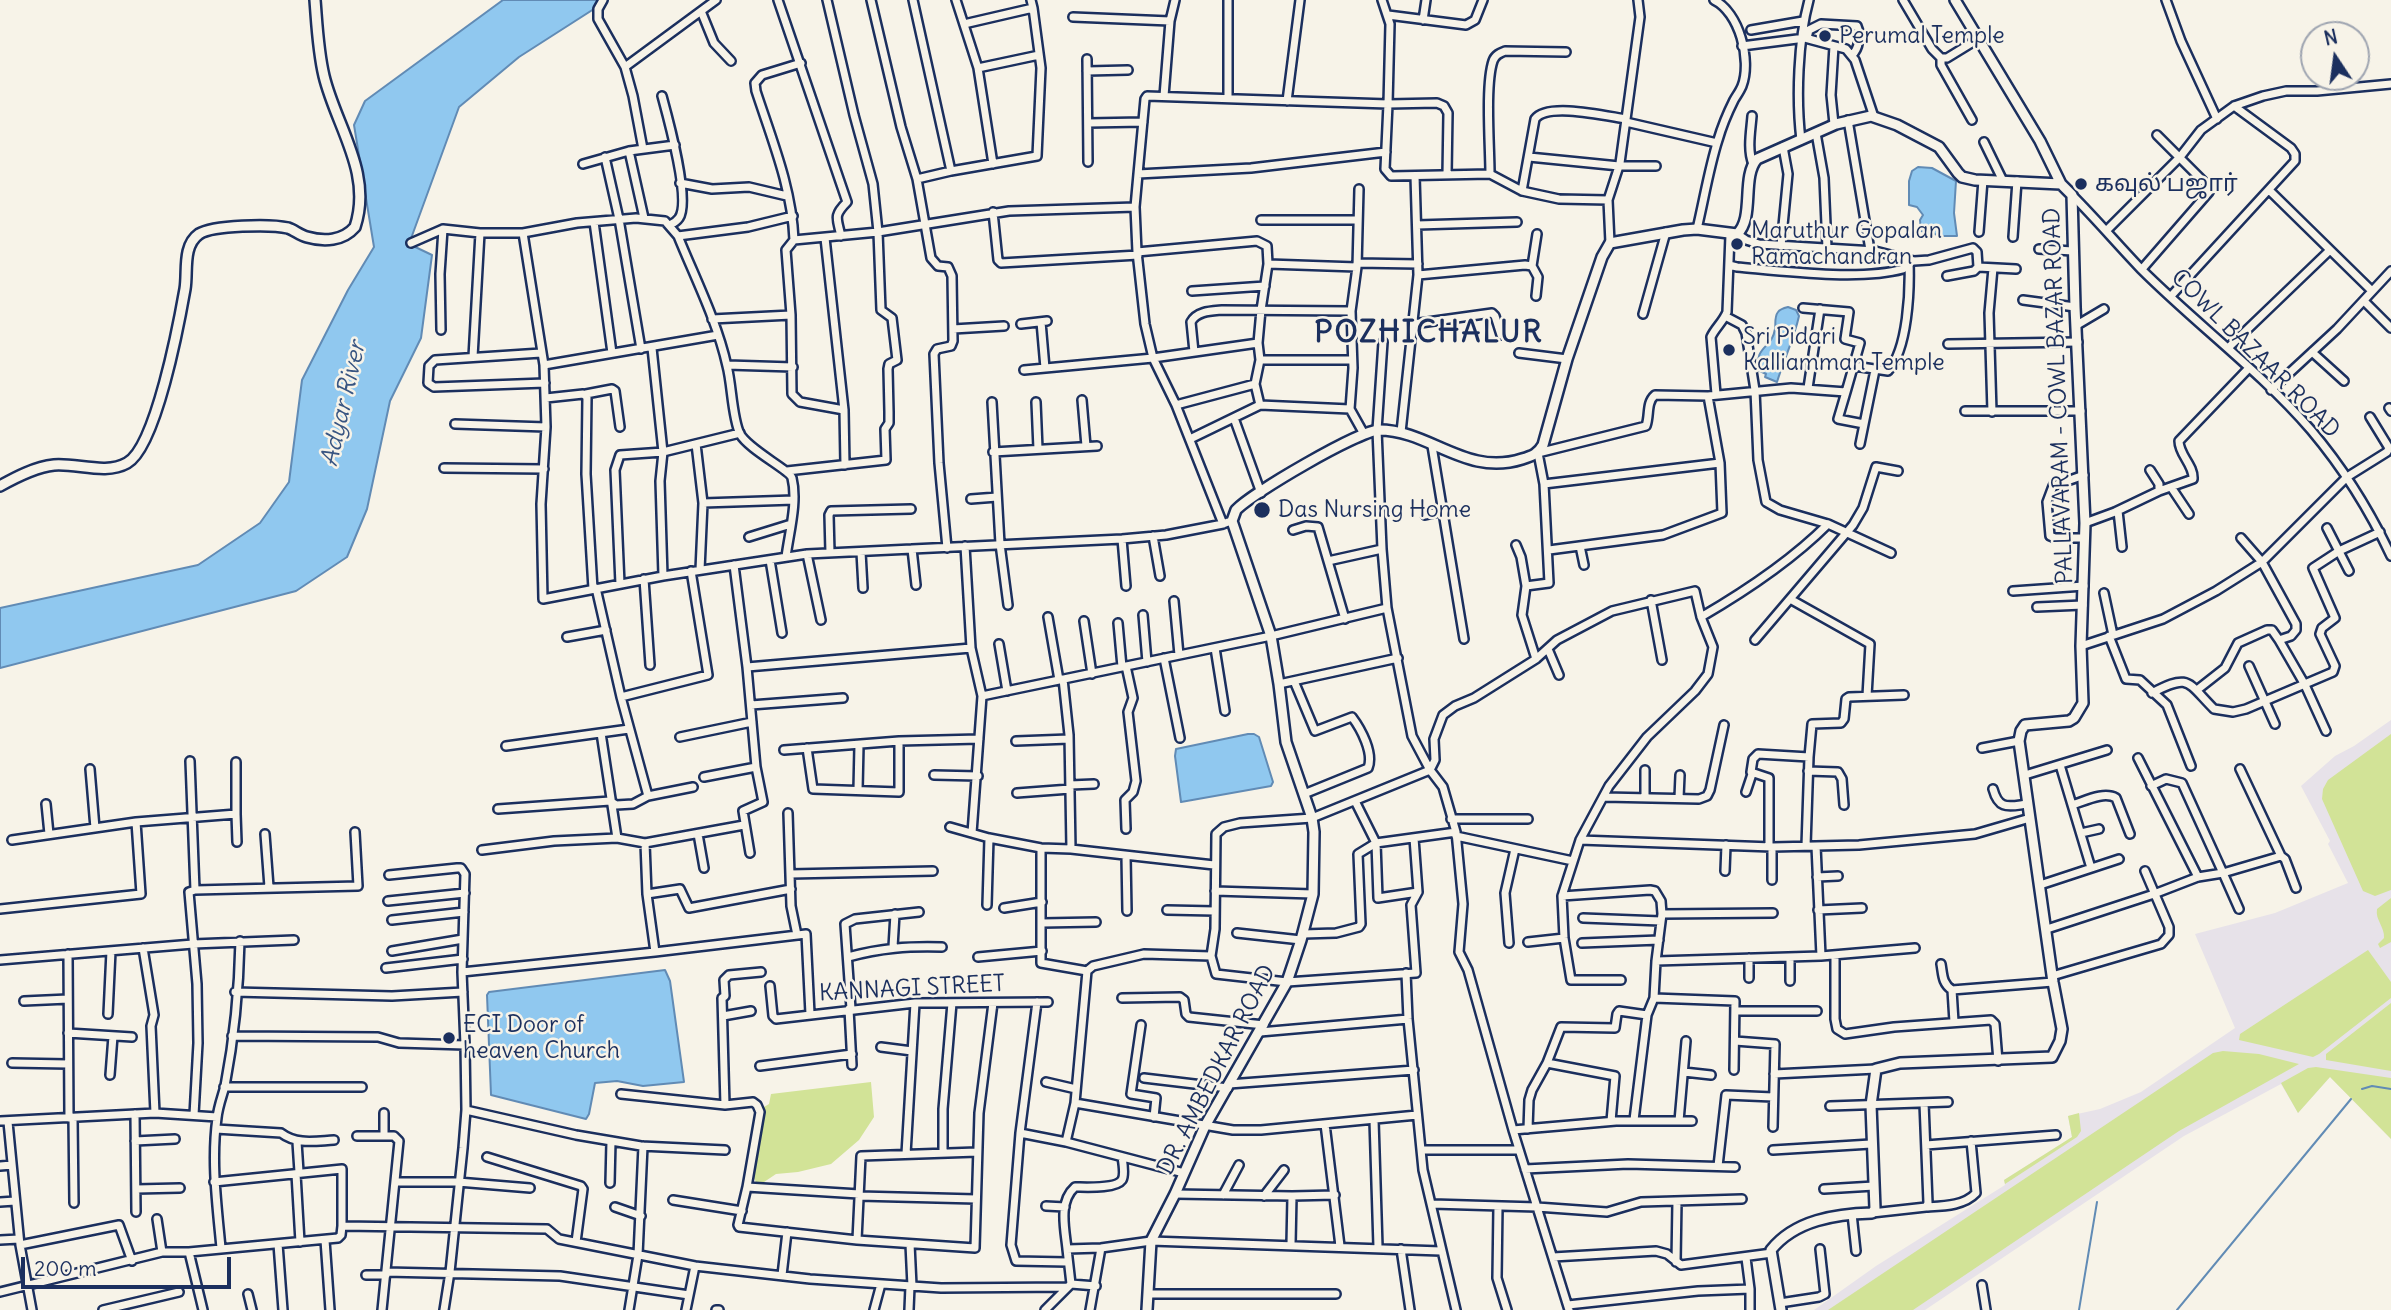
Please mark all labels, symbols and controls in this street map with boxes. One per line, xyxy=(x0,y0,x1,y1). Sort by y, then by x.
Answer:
north arrow xyxy=(2300,21,2370,91)
place label: Perumal Temple xyxy=(1839,22,2005,50)
text: N xyxy=(2322,24,2340,51)
marker: Perumal Temple xyxy=(1817,28,1833,44)
place label: கவுல் பஜார் xyxy=(2095,170,2238,198)
marker: கவுல் பஜார் xyxy=(2073,176,2089,192)
street label: PALLAVARAM - COWL BAZAR ROAD xyxy=(2039,207,2079,585)
place label: Maruthur Gopalan Ramachandran xyxy=(1751,217,1942,271)
marker: Maruthur Gopalan Ramachandran xyxy=(1729,236,1745,252)
street label: COWL BAZAAR ROAD xyxy=(2165,264,2345,444)
district label: POZHICHALUR xyxy=(1316,315,1542,351)
place label: Sri Pidari Kalliamman Temple xyxy=(1743,323,1945,377)
water label: Adyar River xyxy=(316,339,372,469)
marker: Sri Pidari Kalliamman Temple xyxy=(1721,342,1737,358)
place label: Das Nursing Home xyxy=(1278,496,1471,524)
marker: Das Nursing Home xyxy=(1252,500,1272,520)
street label: DR. AMBEDKAR ROAD xyxy=(1152,960,1282,1180)
street label: KANNAGI STREET xyxy=(818,970,1006,1008)
place label: ECI Door of heaven Church xyxy=(463,1011,620,1065)
marker: ECI Door of heaven Church xyxy=(441,1030,457,1046)
scale bar xyxy=(24,1244,234,1288)
text: 200 m xyxy=(34,1255,97,1282)

